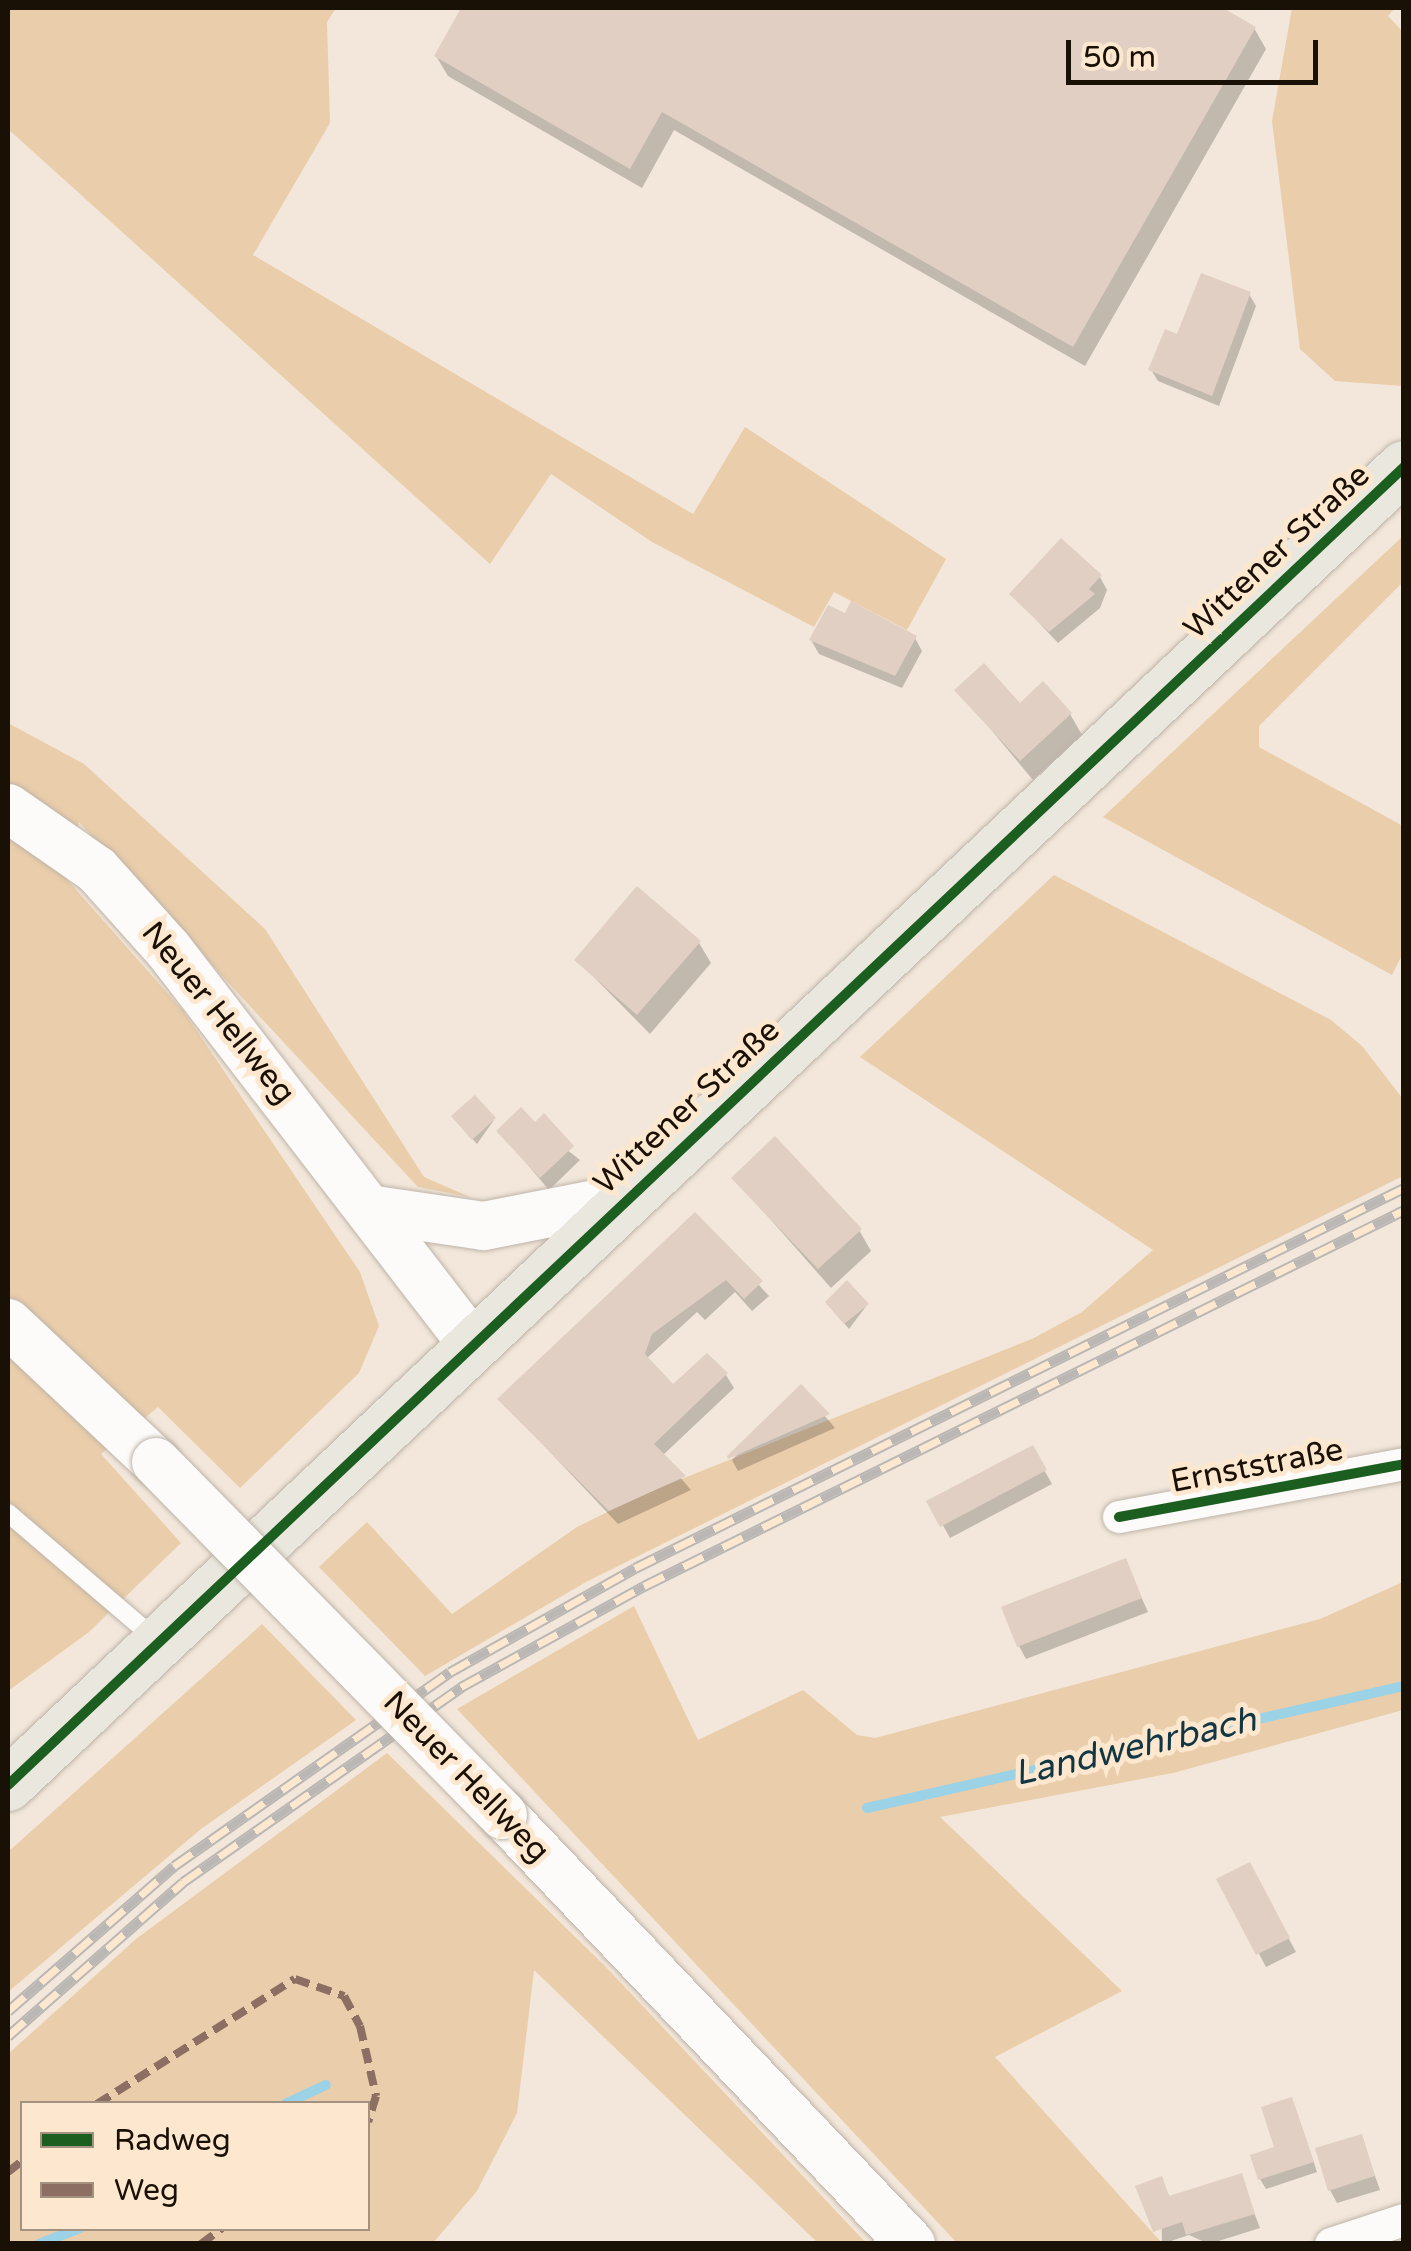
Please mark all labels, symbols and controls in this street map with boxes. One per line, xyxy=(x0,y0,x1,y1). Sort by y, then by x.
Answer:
scale bar xyxy=(1071,20,1324,82)
text: 50 m xyxy=(1083,39,1156,76)
street label: Wittener Straße xyxy=(1176,456,1378,648)
street label: Neuer Hellweg xyxy=(133,914,303,1112)
street label: Wittener Straße xyxy=(586,1011,788,1203)
street label: Ernststraße xyxy=(1168,1430,1346,1502)
street label: Neuer Hellweg xyxy=(375,1684,557,1870)
water label: Landwehrbach xyxy=(1010,1699,1260,1795)
legend xyxy=(20,2101,370,2231)
text: Radweg xyxy=(114,2122,231,2159)
text: Weg xyxy=(114,2172,179,2209)

